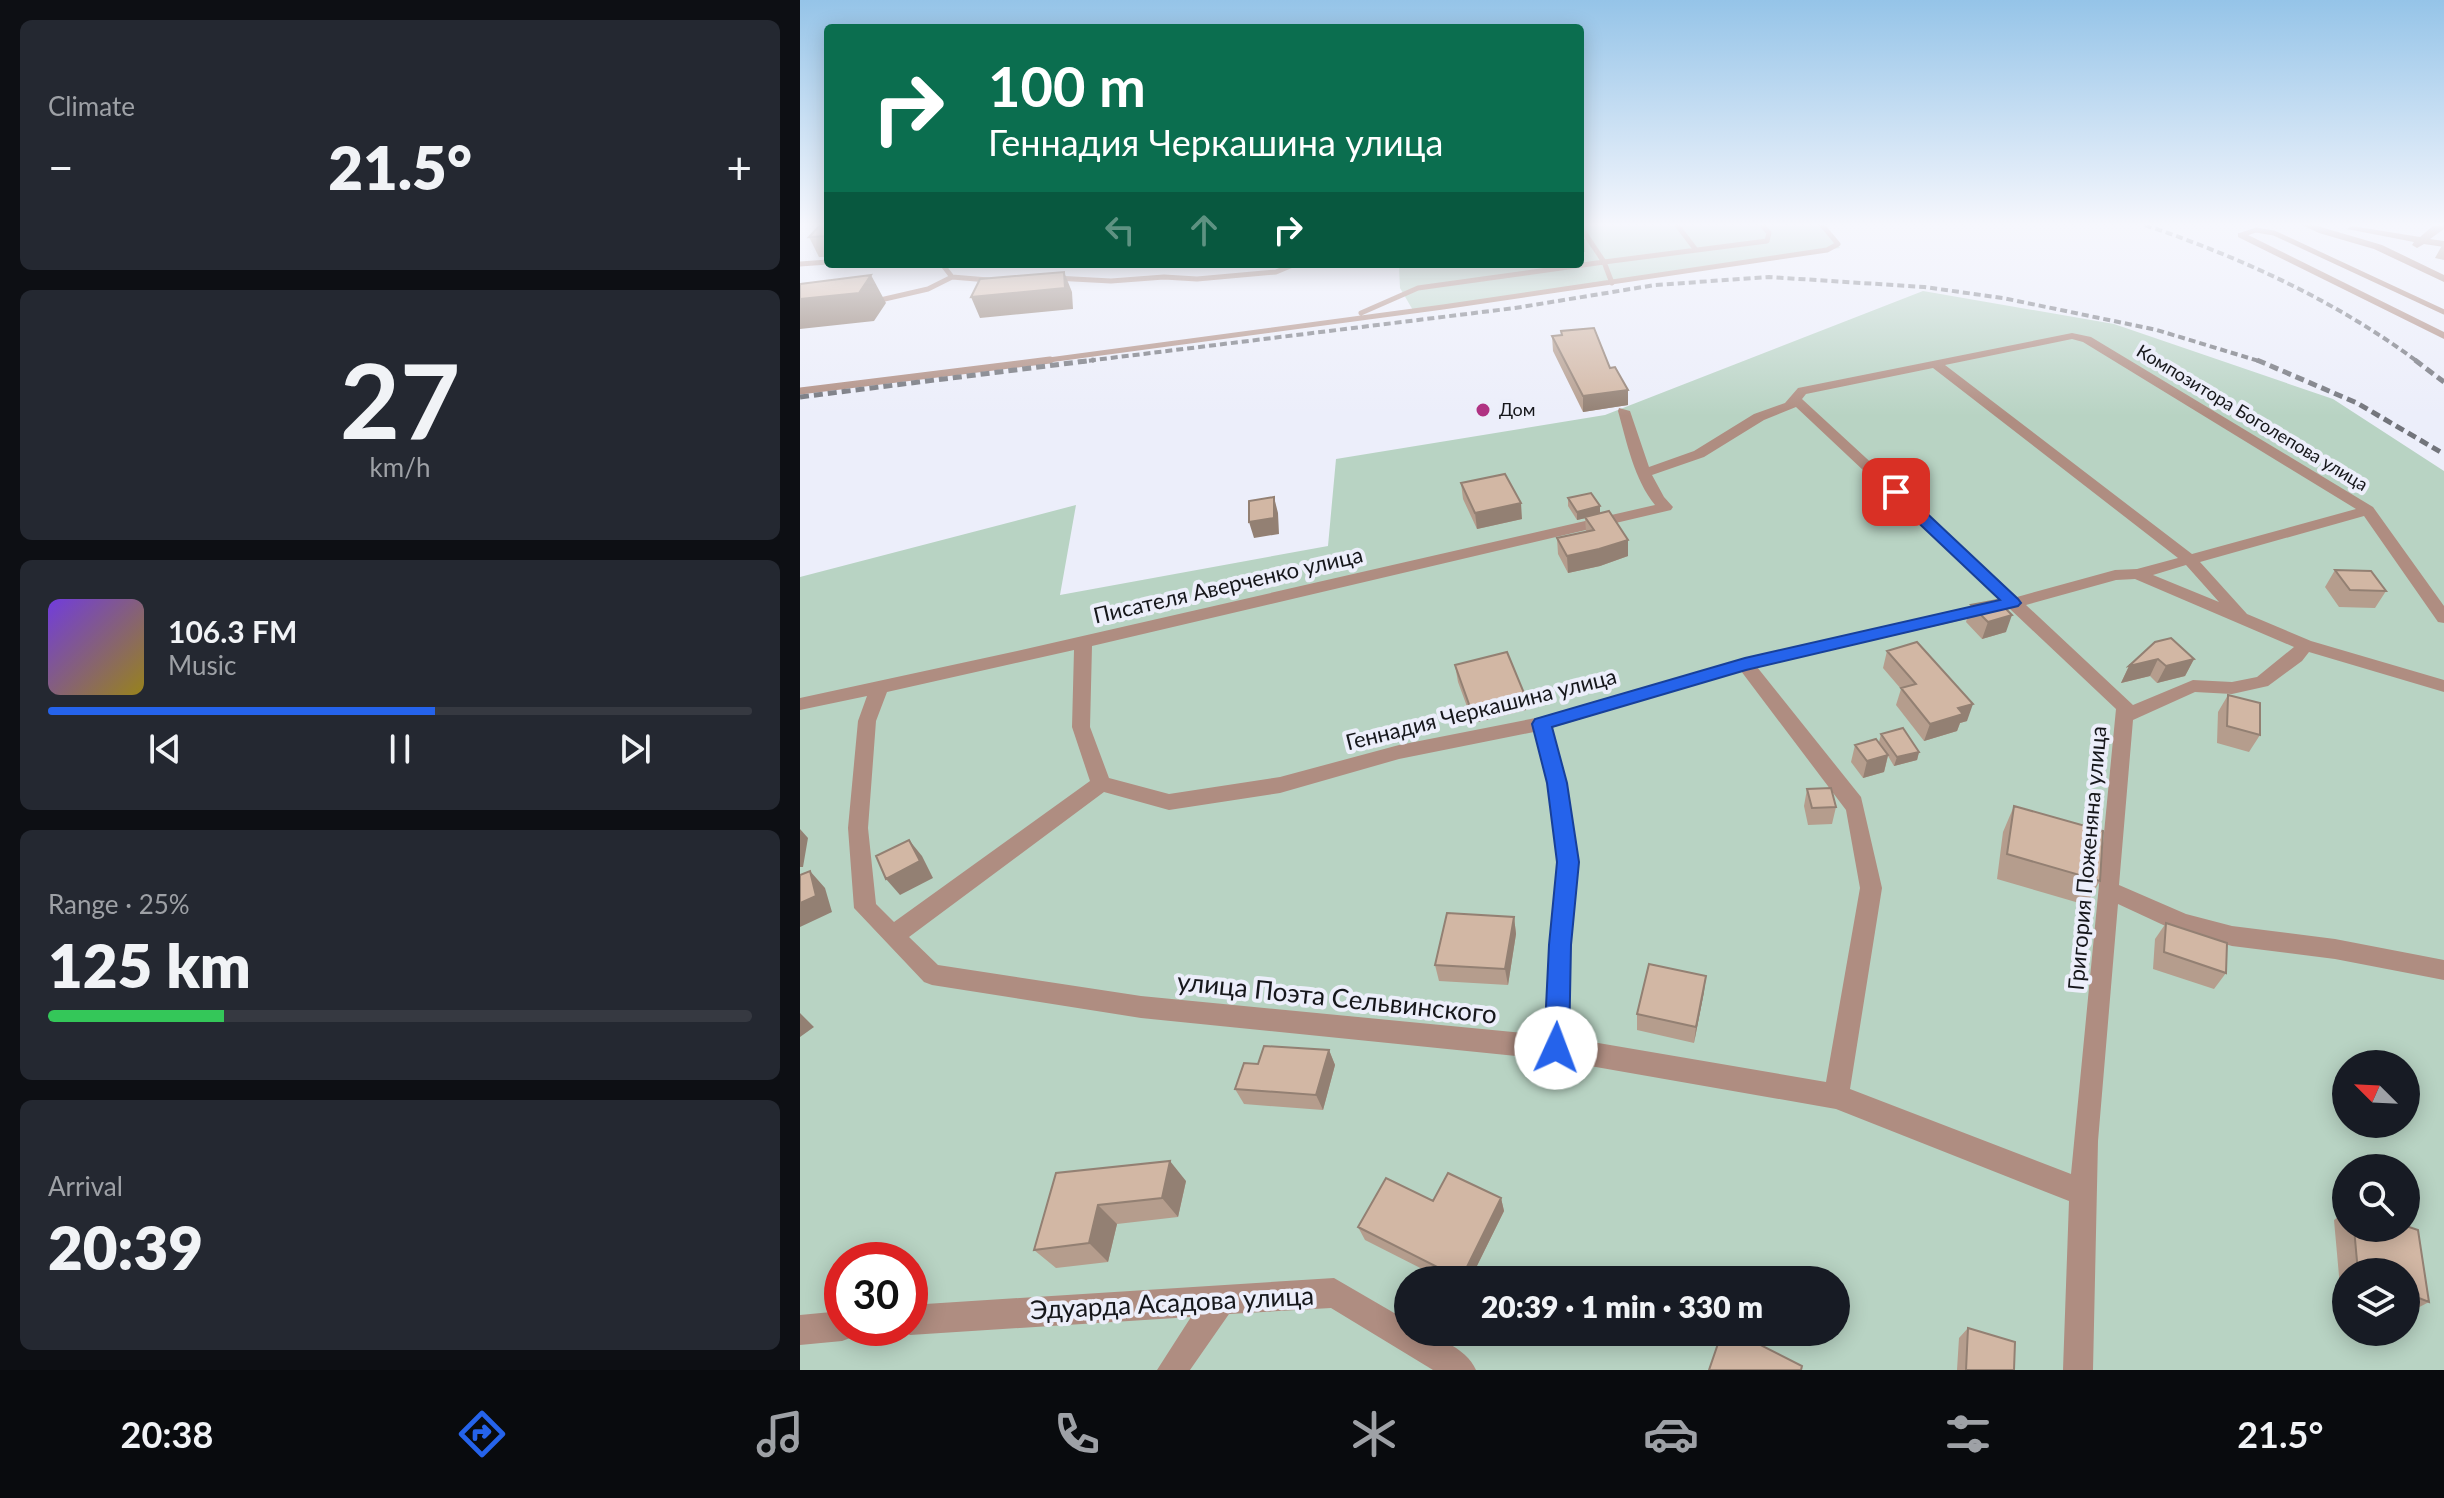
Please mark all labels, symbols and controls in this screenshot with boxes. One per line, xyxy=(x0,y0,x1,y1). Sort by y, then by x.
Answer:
text: 100 m xyxy=(988,52,1146,119)
icon: right xyxy=(856,56,960,160)
text: Climate xyxy=(48,90,135,122)
text: Геннадия Черкашина улица xyxy=(988,120,1443,164)
text: 21.5° xyxy=(328,131,472,203)
text: − xyxy=(48,141,74,193)
text: + xyxy=(726,141,752,193)
icon: left xyxy=(1098,208,1142,252)
icon: ahead xyxy=(1182,208,1226,252)
icon: right xyxy=(1266,208,1310,252)
text: 27 xyxy=(340,336,460,461)
street label: Композитора Боголепова улица xyxy=(2133,339,2372,495)
place label: Дом xyxy=(1499,398,1536,420)
marker: Дом xyxy=(1474,401,1492,419)
text: km/h xyxy=(370,451,430,483)
pin xyxy=(1862,458,1930,526)
icon: arrive xyxy=(1874,470,1918,514)
street label: Писателя Аверченко улица xyxy=(1091,540,1365,629)
text: 106.3 FM xyxy=(168,613,297,649)
text: Music xyxy=(168,649,236,681)
street label: Геннадия Черкашина улица xyxy=(1343,662,1619,755)
street label: Григория Поженяна улица xyxy=(2061,725,2112,991)
icon: previous xyxy=(143,727,187,771)
icon: pause xyxy=(378,727,422,771)
icon: next xyxy=(613,727,657,771)
text: Range · 25% xyxy=(48,888,190,920)
text: 125 km xyxy=(48,929,251,1001)
street label: улица Поэта Сельвинского xyxy=(1176,964,1499,1030)
position arrow xyxy=(1514,1006,1598,1090)
north arrow xyxy=(2332,1050,2420,1138)
map controls xyxy=(2332,1050,2420,1346)
button: search xyxy=(2332,1154,2420,1242)
text: Arrival xyxy=(48,1170,123,1202)
text: 20:39 xyxy=(48,1211,203,1283)
speed limit sign: 30 xyxy=(824,1242,928,1346)
button: layers xyxy=(2332,1258,2420,1346)
street label: Эдуарда Асадова улица xyxy=(1029,1279,1315,1325)
text: 20:39 · 1 min · 330 m xyxy=(1481,1288,1763,1324)
icon: directions xyxy=(454,1406,510,1462)
icon: music xyxy=(752,1406,808,1462)
icon: phone xyxy=(1049,1406,1105,1462)
icon: climate xyxy=(1346,1406,1402,1462)
icon: car xyxy=(1643,1406,1699,1462)
icon: filters xyxy=(1940,1406,1996,1462)
text: 20:38 xyxy=(121,1412,213,1456)
text: 21.5° xyxy=(2237,1412,2323,1456)

